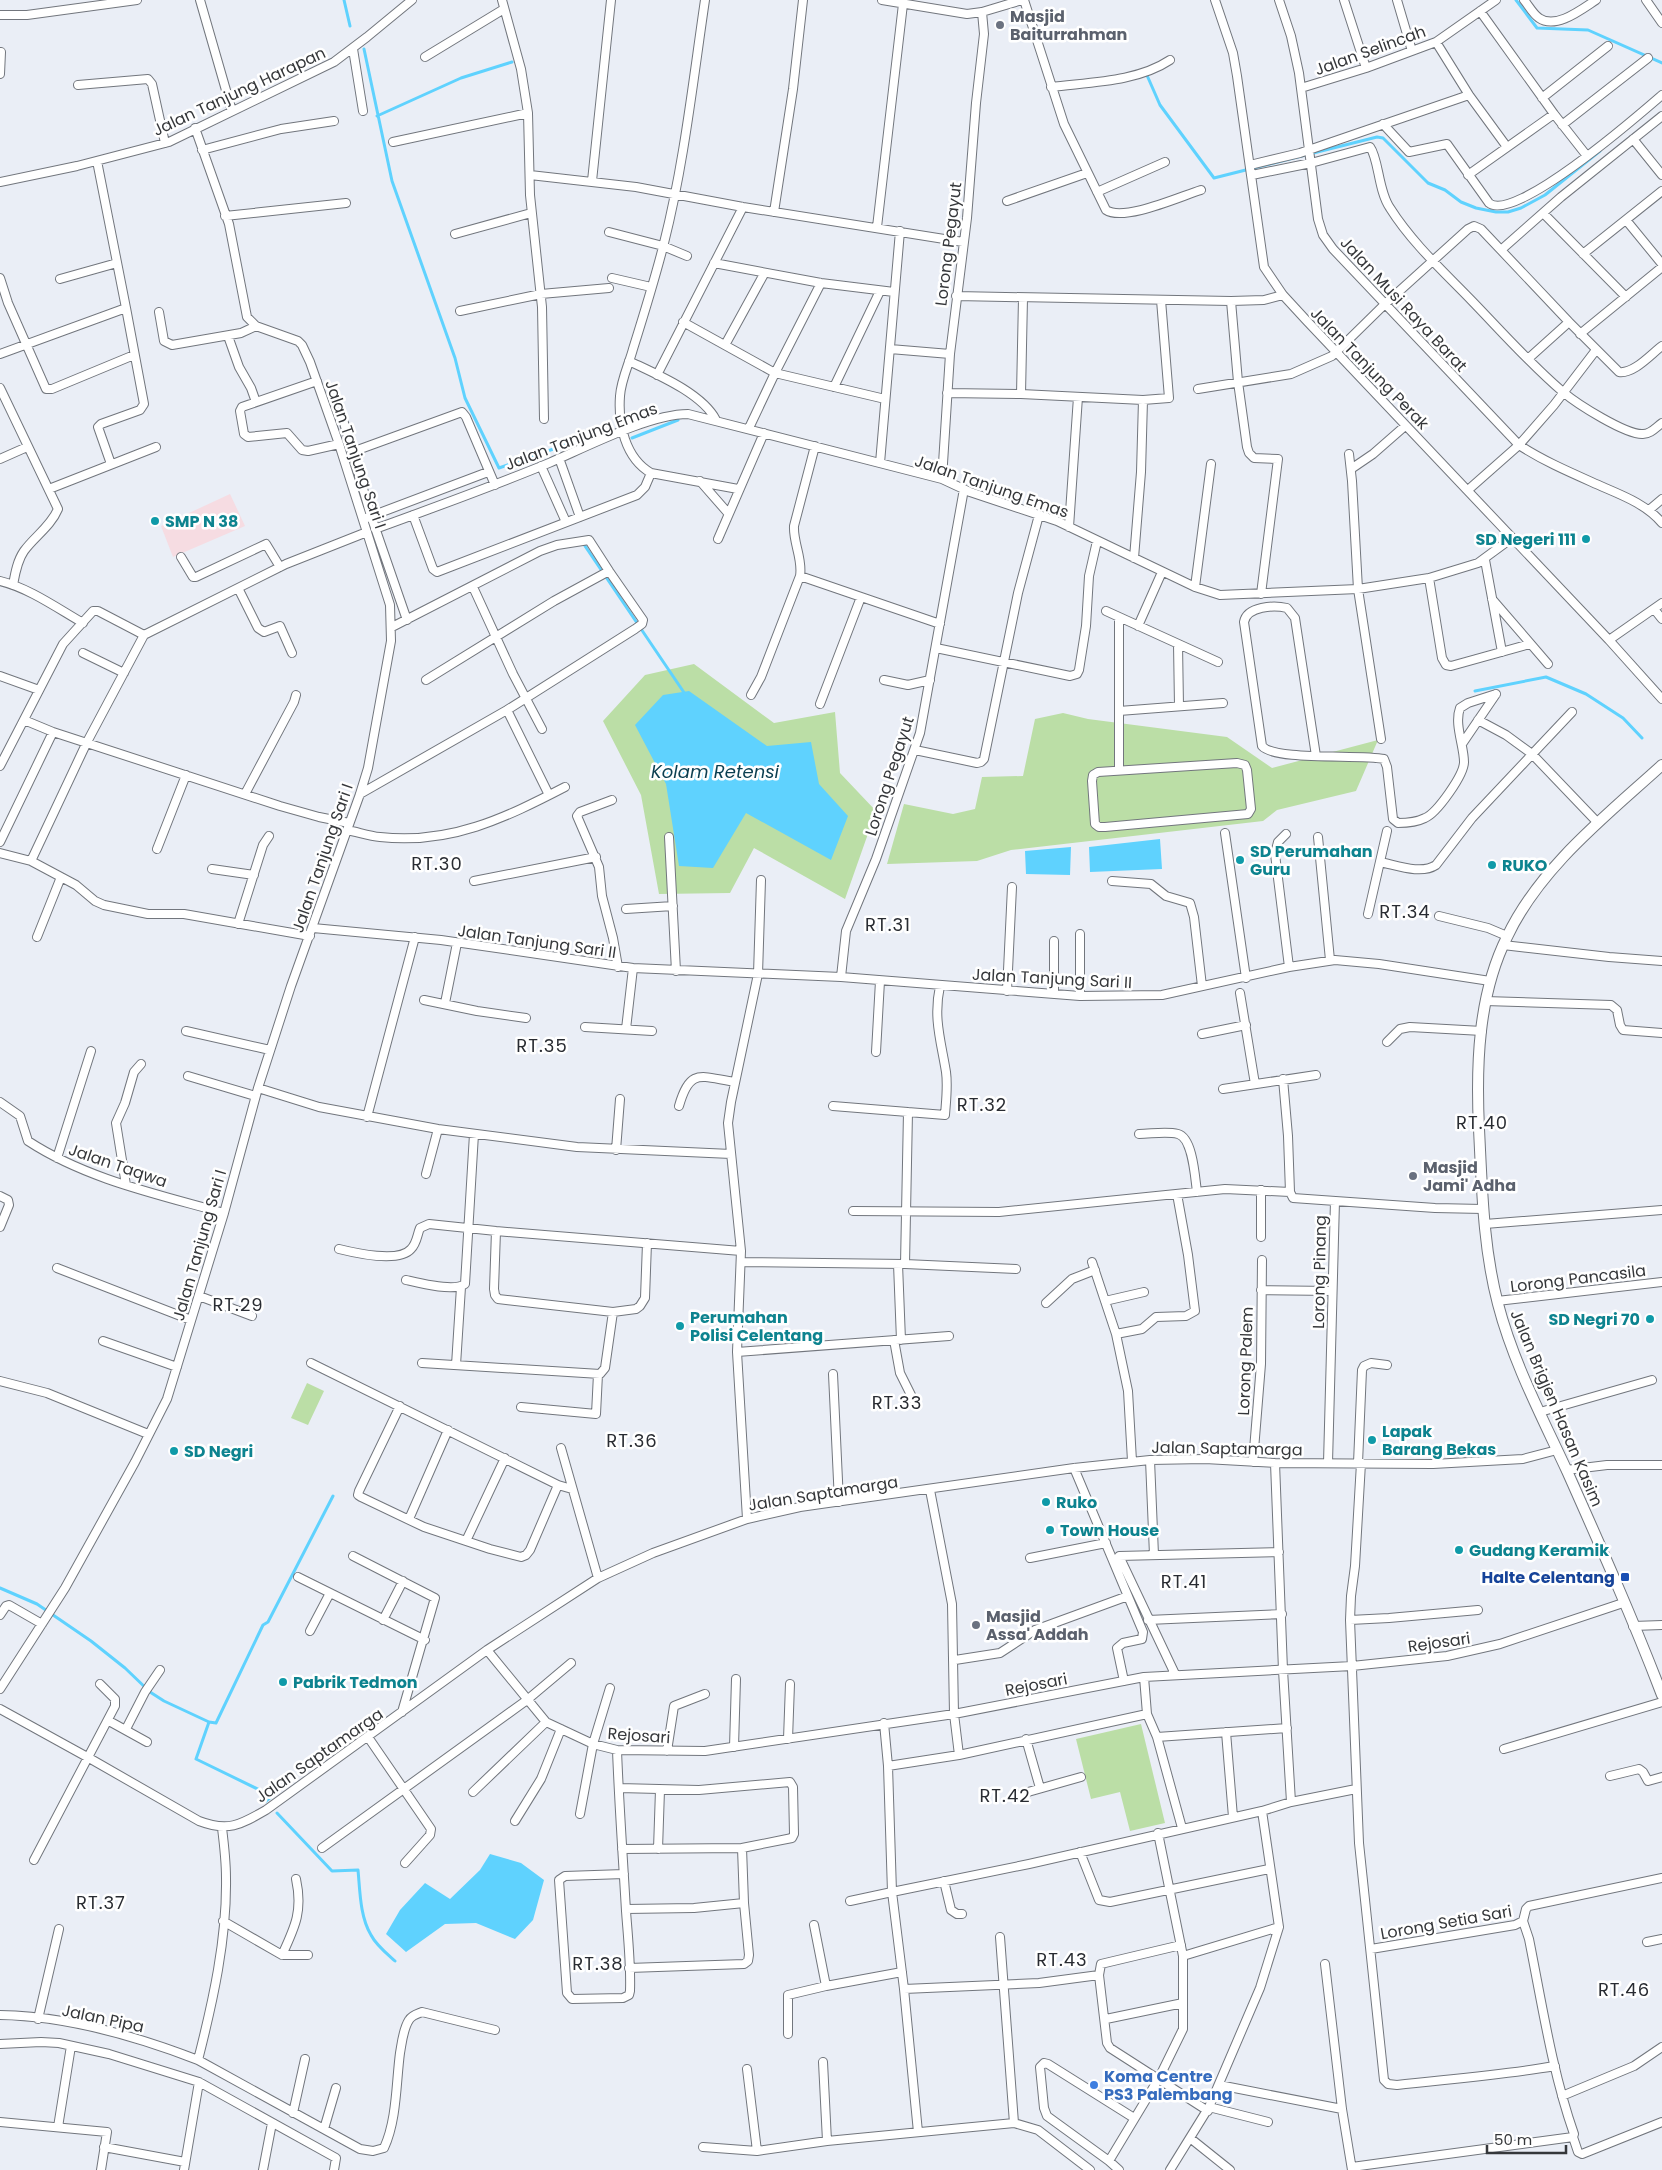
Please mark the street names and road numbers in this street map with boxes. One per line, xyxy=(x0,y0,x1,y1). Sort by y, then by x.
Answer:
street label: Jalan Selincah xyxy=(1311,20,1429,81)
street label: Jalan Tanjung Harapan xyxy=(149,41,329,142)
street label: Lorong Pegayut xyxy=(929,181,968,307)
street label: Jalan Musi Raya Barat xyxy=(1335,232,1473,377)
street label: Jalan Tanjung Perak xyxy=(1305,302,1435,435)
street label: Jalan Tanjung Sari I xyxy=(319,377,392,532)
street label: Jalan Tanjung Emas xyxy=(502,397,661,476)
street label: Jalan Tanjung Emas xyxy=(912,449,1072,524)
street label: Lorong Pegayut xyxy=(859,713,920,839)
street label: Jalan Tanjung Sari I xyxy=(286,781,359,936)
street label: Jalan Tanjung Sari II xyxy=(456,919,618,964)
street label: Jalan Tanjung Sari II xyxy=(971,963,1133,994)
street label: Jalan Taqwa xyxy=(65,1138,170,1193)
street label: Jalan Tanjung Sari I xyxy=(167,1167,232,1323)
street label: Lorong Pinang xyxy=(1307,1215,1332,1329)
street label: Lorong Pancasila xyxy=(1509,1259,1647,1298)
street label: Lorong Palem xyxy=(1232,1306,1259,1416)
street label: Jalan Brigjen Hasan Kasim xyxy=(1504,1306,1609,1510)
street label: Jalan Saptamarga xyxy=(1151,1436,1303,1461)
street label: Jalan Saptamarga xyxy=(747,1470,900,1517)
street label: Rejosari xyxy=(1406,1627,1472,1658)
street label: Rejosari xyxy=(1003,1667,1069,1702)
street label: Jalan Saptamarga xyxy=(251,1703,388,1808)
street label: Rejosari xyxy=(607,1722,671,1749)
street label: Lorong Setia Sari xyxy=(1379,1900,1514,1945)
street label: Jalan Pipa xyxy=(60,1999,146,2038)

